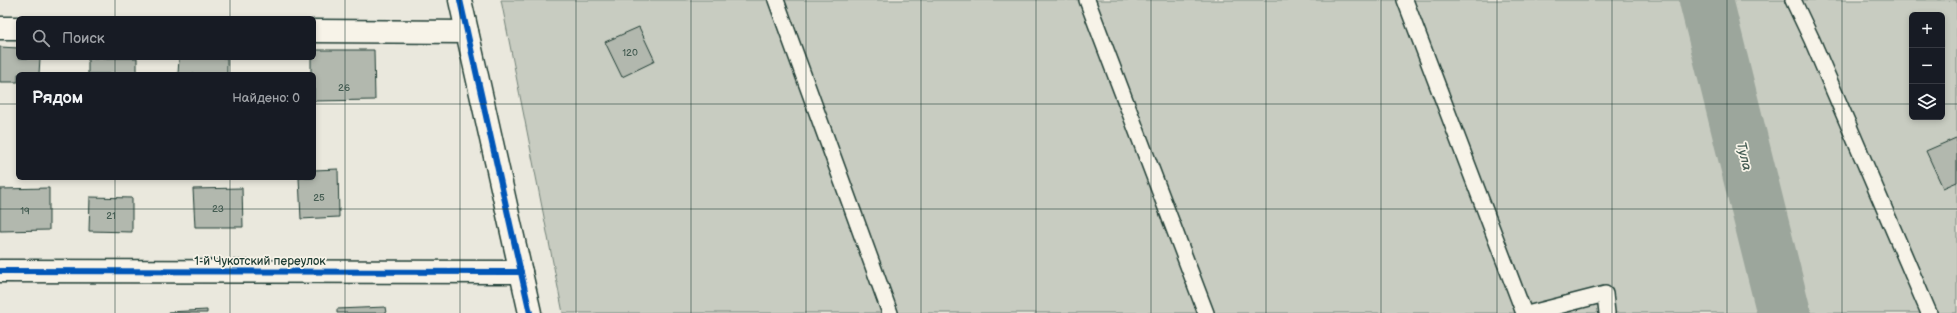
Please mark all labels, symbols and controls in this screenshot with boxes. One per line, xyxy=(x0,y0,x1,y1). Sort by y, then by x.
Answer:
map controls xyxy=(1909,12,1945,120)
button: + xyxy=(1909,12,1945,48)
search box xyxy=(16,16,316,60)
icon: search xyxy=(30,27,52,49)
text: Поиск xyxy=(62,29,105,48)
house number: 120 xyxy=(622,47,638,59)
button: − xyxy=(1909,48,1945,84)
house number: 26 xyxy=(338,82,350,94)
button: layers xyxy=(1909,84,1945,120)
text: Рядом xyxy=(32,88,83,108)
text: Найдено: 0 xyxy=(232,90,300,106)
water label: Тула xyxy=(1733,140,1755,172)
house number: 25 xyxy=(313,192,325,204)
house number: 23 xyxy=(212,203,224,215)
house number: 19 xyxy=(20,205,30,217)
house number: 21 xyxy=(106,210,116,222)
street label: 1-й Чукотский переулок xyxy=(194,254,326,269)

